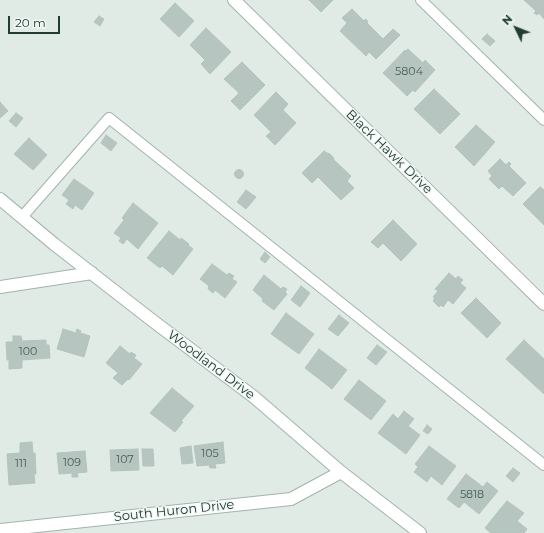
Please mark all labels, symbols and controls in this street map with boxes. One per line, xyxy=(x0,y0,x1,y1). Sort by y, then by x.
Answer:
scale bar xyxy=(10,8,62,34)
north arrow xyxy=(496,8,536,48)
text: N xyxy=(499,12,515,28)
text: 20 m xyxy=(15,15,46,30)
house number: 5804 xyxy=(395,65,423,79)
street label: Black Hawk Drive xyxy=(343,107,435,197)
street label: Woodland Drive xyxy=(164,327,258,403)
house number: 100 xyxy=(19,345,37,359)
house number: 105 xyxy=(201,447,219,461)
house number: 107 xyxy=(116,453,134,467)
house number: 109 xyxy=(63,456,81,470)
house number: 111 xyxy=(15,457,27,471)
house number: 5818 xyxy=(460,488,484,502)
street label: South Huron Drive xyxy=(113,497,235,525)

